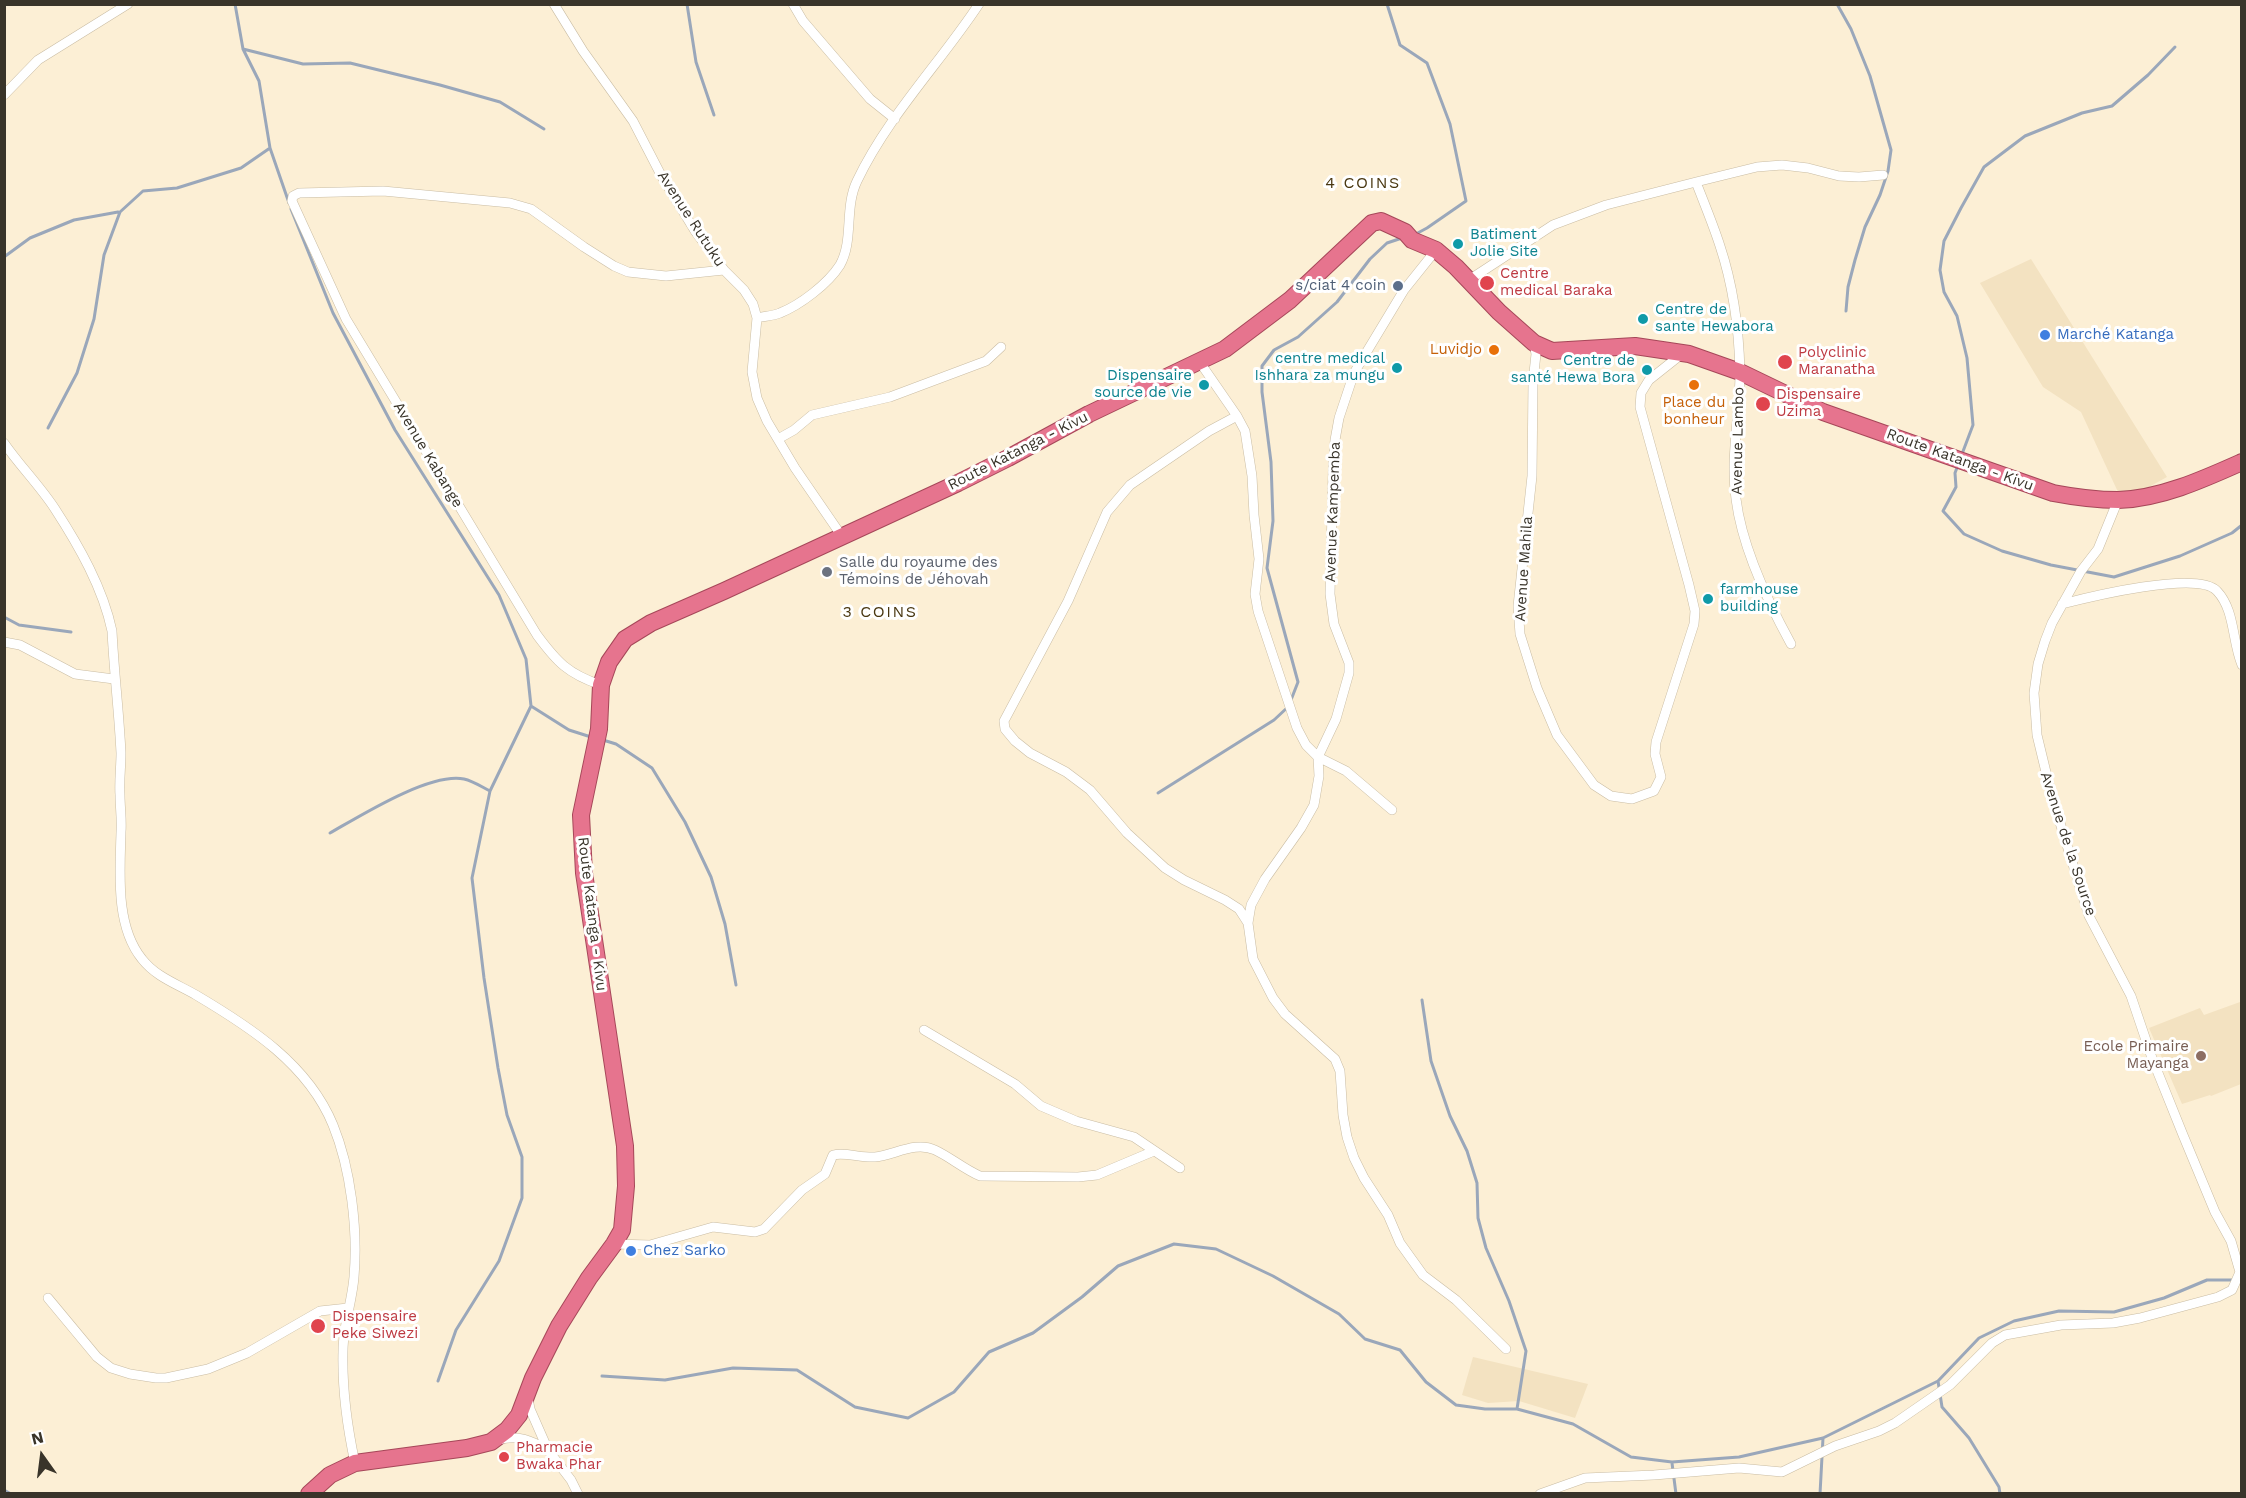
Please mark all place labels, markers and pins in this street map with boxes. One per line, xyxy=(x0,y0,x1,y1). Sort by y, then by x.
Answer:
place label: Batiment Jolie Site xyxy=(1470,226,1538,261)
marker: Batiment Jolie Site xyxy=(1451,237,1465,251)
place label: Centre medical Baraka xyxy=(1500,265,1612,300)
marker: Centre medical Baraka xyxy=(1478,274,1496,292)
place label: s/ciat 4 coin xyxy=(1295,277,1386,295)
marker: s/ciat 4 coin xyxy=(1391,279,1405,293)
place label: Centre de sante Hewabora xyxy=(1655,301,1774,336)
marker: Centre de sante Hewabora xyxy=(1636,312,1650,326)
place label: Marché Katanga xyxy=(2057,326,2174,344)
marker: Marché Katanga xyxy=(2038,328,2052,342)
place label: Luvidjo xyxy=(1430,341,1482,359)
marker: Luvidjo xyxy=(1487,343,1501,357)
place label: Polyclinic Maranatha xyxy=(1798,344,1875,379)
place label: centre medical Ishhara za mungu xyxy=(1255,350,1385,385)
place label: Centre de santé Hewa Bora xyxy=(1511,352,1635,387)
marker: Polyclinic Maranatha xyxy=(1776,353,1794,371)
marker: centre medical Ishhara za mungu xyxy=(1390,361,1404,375)
marker: Centre de santé Hewa Bora xyxy=(1640,363,1654,377)
place label: Dispensaire source de vie xyxy=(1094,367,1192,402)
marker: Dispensaire source de vie xyxy=(1197,378,1211,392)
marker: Place du bonheur xyxy=(1687,378,1701,392)
place label: Dispensaire Uzima xyxy=(1776,386,1861,421)
place label: Place du bonheur xyxy=(1662,394,1726,429)
marker: Dispensaire Uzima xyxy=(1754,395,1772,413)
place label: Salle du royaume des Témoins de Jéhovah xyxy=(839,554,998,589)
marker: Salle du royaume des Témoins de Jéhovah xyxy=(820,565,834,579)
place label: farmhouse building xyxy=(1720,581,1798,616)
marker: farmhouse building xyxy=(1701,592,1715,606)
place label: Ecole Primaire Mayanga xyxy=(2083,1038,2189,1073)
marker: Ecole Primaire Mayanga xyxy=(2194,1049,2208,1063)
place label: Chez Sarko xyxy=(643,1242,726,1260)
marker: Chez Sarko xyxy=(624,1244,638,1258)
place label: Dispensaire Peke Siwezi xyxy=(332,1308,418,1343)
marker: Dispensaire Peke Siwezi xyxy=(309,1317,327,1335)
place label: Pharmacie Bwaka Phar xyxy=(516,1439,602,1474)
marker: Pharmacie Bwaka Phar xyxy=(497,1450,511,1464)

